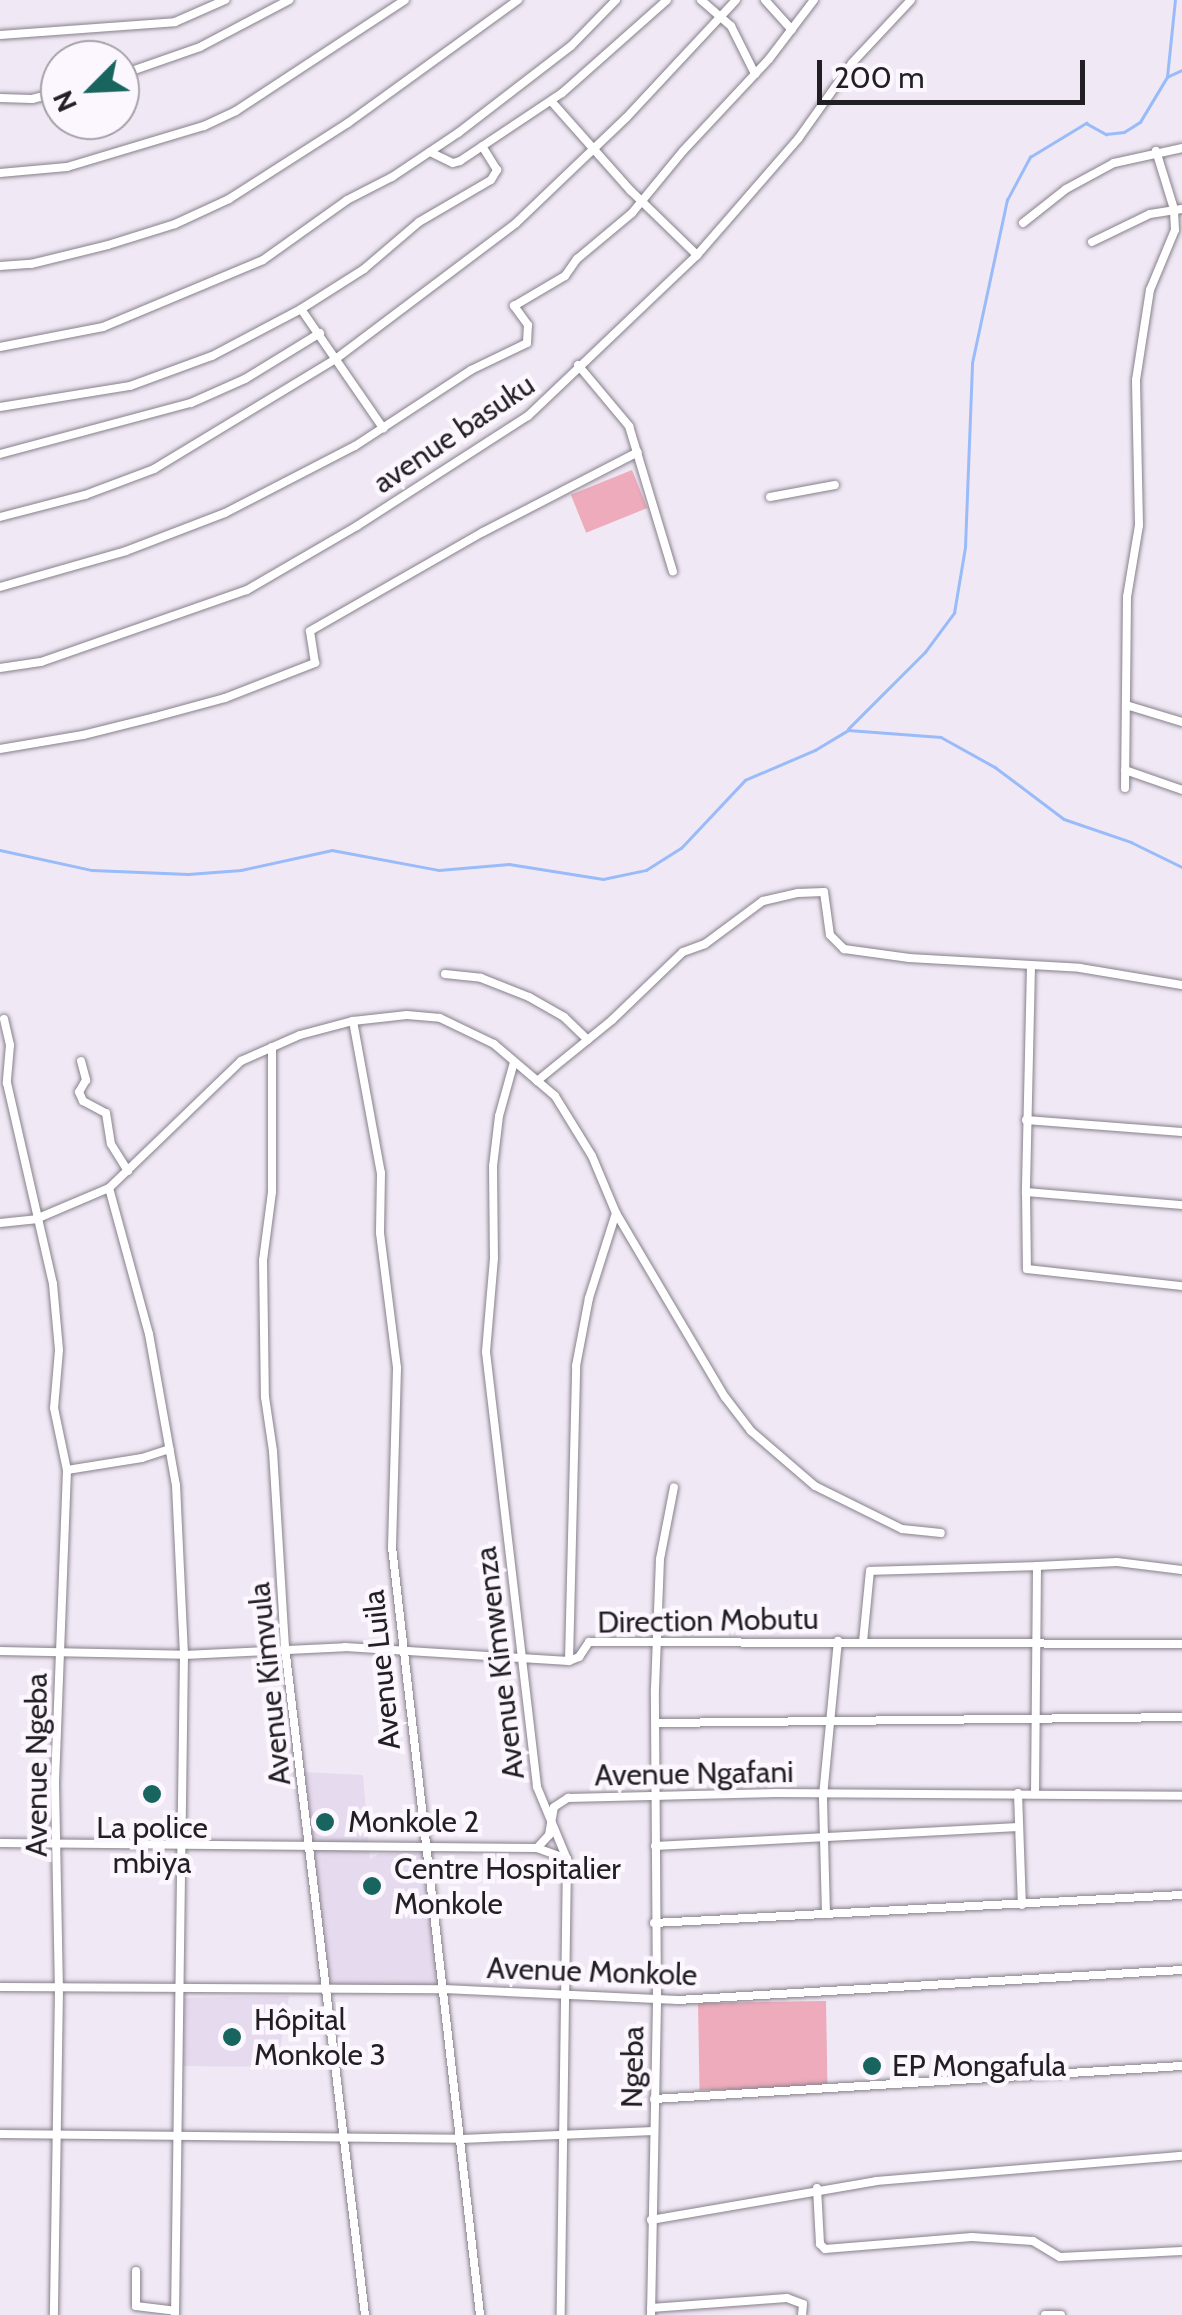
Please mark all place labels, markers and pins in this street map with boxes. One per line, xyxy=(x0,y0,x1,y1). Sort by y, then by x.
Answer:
marker: La police mbiya xyxy=(141,1783,163,1805)
place label: Monkole 2 xyxy=(348,1804,479,1840)
marker: Monkole 2 xyxy=(312,1809,338,1835)
place label: La police mbiya xyxy=(96,1810,208,1880)
place label: Centre Hospitalier Monkole xyxy=(394,1851,621,1922)
marker: Centre Hospitalier Monkole xyxy=(359,1873,385,1899)
place label: Hôpital Monkole 3 xyxy=(254,2002,386,2072)
marker: Hôpital Monkole 3 xyxy=(219,2024,245,2050)
place label: EP Mongafula xyxy=(892,2048,1066,2084)
marker: EP Mongafula xyxy=(861,2055,883,2077)

